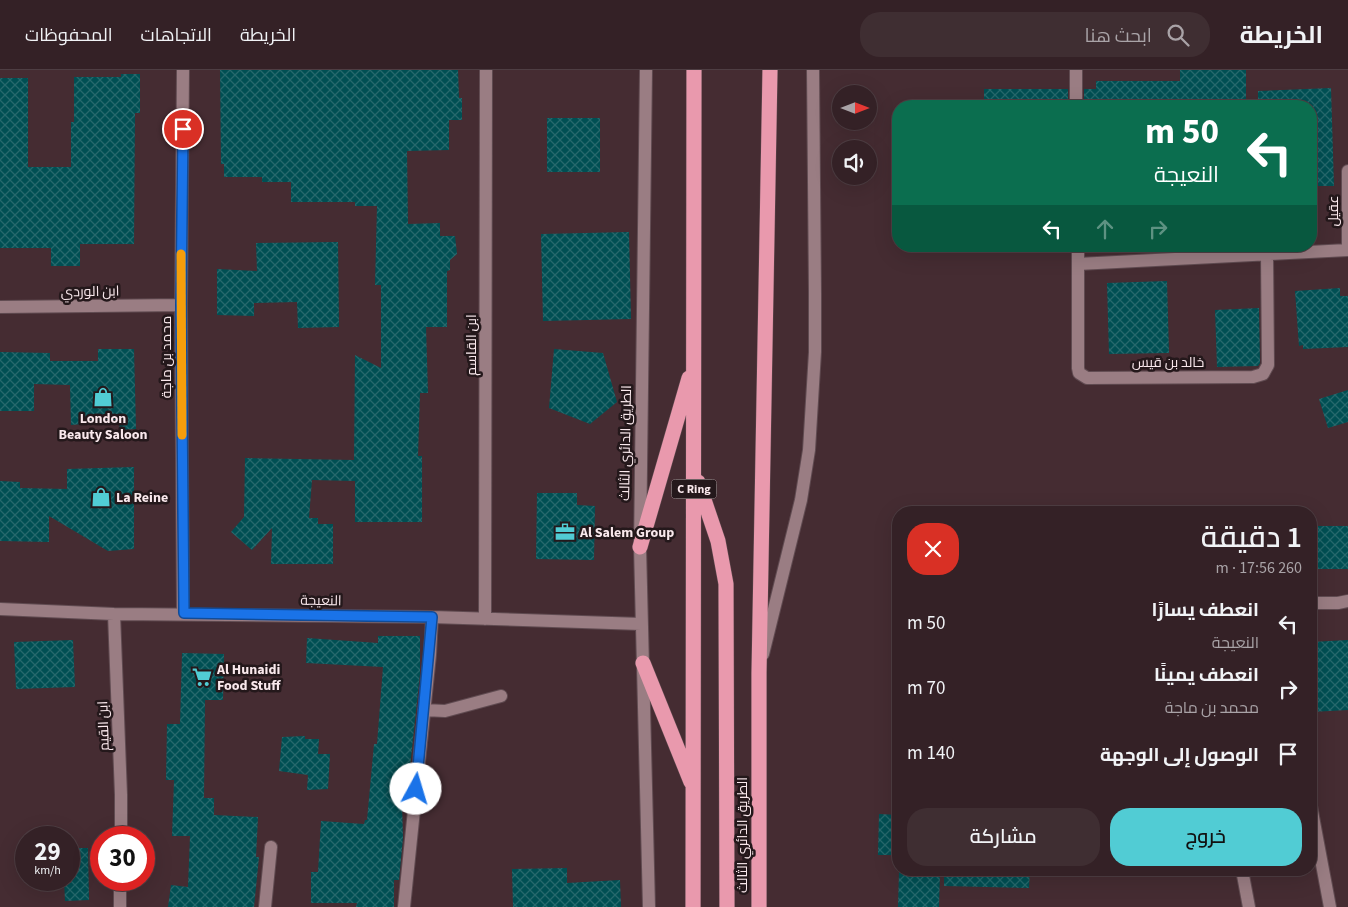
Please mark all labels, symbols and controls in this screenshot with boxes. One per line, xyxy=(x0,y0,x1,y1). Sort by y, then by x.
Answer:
search box xyxy=(860,12,1210,57)
text: الخريطة xyxy=(1240,18,1323,53)
icon: search xyxy=(1164,21,1192,49)
text: المحفوظات xyxy=(25,23,113,48)
text: الاتجاهات xyxy=(141,23,212,48)
text: الخريطة xyxy=(240,23,296,48)
text: ابحث هنا xyxy=(1085,23,1152,50)
north arrow xyxy=(832,85,878,130)
map controls xyxy=(832,85,877,185)
text: 50 m xyxy=(1145,107,1219,157)
pin xyxy=(162,108,204,150)
icon: arrive xyxy=(169,115,197,143)
icon: left xyxy=(1237,120,1302,185)
button: sound xyxy=(832,140,877,185)
text: النعيجة xyxy=(1154,159,1219,191)
street label: عقيل xyxy=(1324,195,1344,227)
icon: left xyxy=(1038,215,1066,243)
icon: ahead xyxy=(1091,215,1119,243)
icon: right xyxy=(1144,215,1172,243)
street label: ابن الوردي xyxy=(60,281,120,304)
street label: ابن القاسم xyxy=(462,314,482,376)
street label: محمد بن ماجة xyxy=(157,316,177,398)
street label: خالد بن قيس xyxy=(1132,353,1204,373)
street label: الطريق الدائري الثالث xyxy=(615,385,638,501)
shop icon: London Beauty Saloon xyxy=(92,386,114,408)
place label: London Beauty Saloon xyxy=(58,409,148,445)
road number: C Ring xyxy=(672,479,716,498)
shop icon: La Reine xyxy=(90,486,112,508)
place label: La Reine xyxy=(116,488,168,508)
text: 1 دقيقة xyxy=(1201,516,1302,559)
office icon: Al Salem Group xyxy=(554,521,576,543)
place label: Al Salem Group xyxy=(579,523,674,543)
button: close xyxy=(907,523,959,575)
text: 260 m · 17:56 xyxy=(1215,557,1302,579)
street label: النعيجة xyxy=(300,591,342,611)
text: انعطف يسارًا xyxy=(1152,597,1259,624)
text: 50 m xyxy=(907,610,945,637)
icon: left xyxy=(1274,610,1302,638)
text: النعيجة xyxy=(1212,632,1259,654)
place label: Al Hunaidi Food Stuff xyxy=(216,660,281,696)
text: انعطف يمينًا xyxy=(1154,662,1259,689)
supermarket icon: Al Hunaidi Food Stuff xyxy=(191,666,213,688)
text: 70 m xyxy=(907,675,945,702)
icon: right xyxy=(1274,675,1302,703)
text: محمد بن ماجة xyxy=(1165,697,1259,719)
street label: ابن القيم xyxy=(93,701,115,751)
text: 140 m xyxy=(907,740,955,767)
icon: arrive xyxy=(1274,740,1302,768)
text: الوصول إلى الوجهة xyxy=(1100,742,1259,769)
position arrow xyxy=(389,762,441,814)
street label: الطريق الدائري الثالث xyxy=(733,777,754,893)
button: مشاركة xyxy=(907,808,1100,866)
button: خروج xyxy=(1110,808,1302,866)
speed limit sign: 30 xyxy=(90,826,155,891)
text: 29 xyxy=(34,834,61,870)
text: km/h xyxy=(34,862,61,879)

